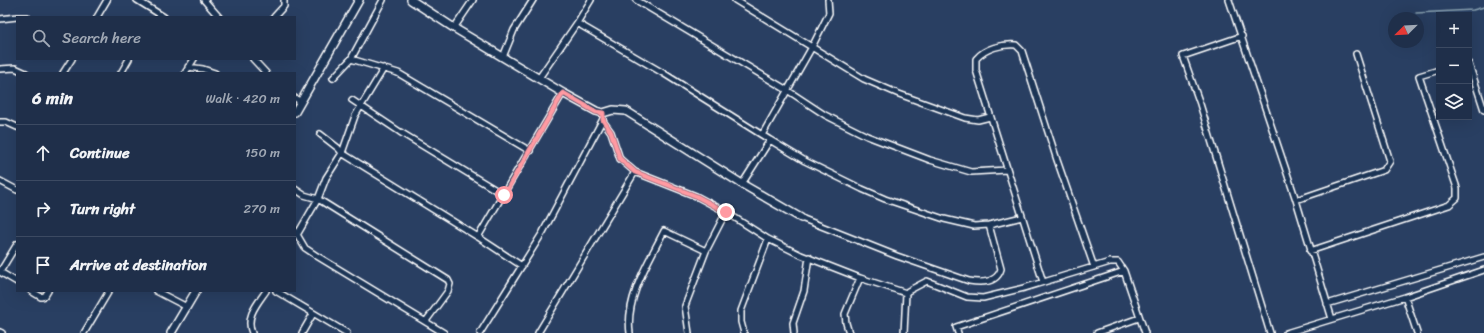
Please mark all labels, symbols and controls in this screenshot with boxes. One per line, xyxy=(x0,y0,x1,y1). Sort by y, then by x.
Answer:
north arrow xyxy=(1388,12,1424,48)
map controls xyxy=(1436,12,1472,120)
button: + xyxy=(1436,12,1472,48)
search box xyxy=(16,16,296,60)
text: Search here xyxy=(62,25,141,51)
icon: search xyxy=(30,27,52,49)
button: − xyxy=(1436,48,1472,84)
text: 6 min xyxy=(32,83,73,113)
button: layers xyxy=(1436,84,1472,120)
text: Walk · 420 m xyxy=(205,87,280,110)
text: Continue xyxy=(70,140,130,166)
text: 150 m xyxy=(245,141,280,164)
icon: ahead xyxy=(32,142,54,164)
route start xyxy=(495,186,513,204)
text: Turn right xyxy=(70,196,135,222)
text: 270 m xyxy=(243,197,280,220)
icon: right xyxy=(32,198,54,220)
route end xyxy=(717,203,735,221)
text: Arrive at destination xyxy=(70,252,207,278)
icon: arrive xyxy=(32,254,54,276)

